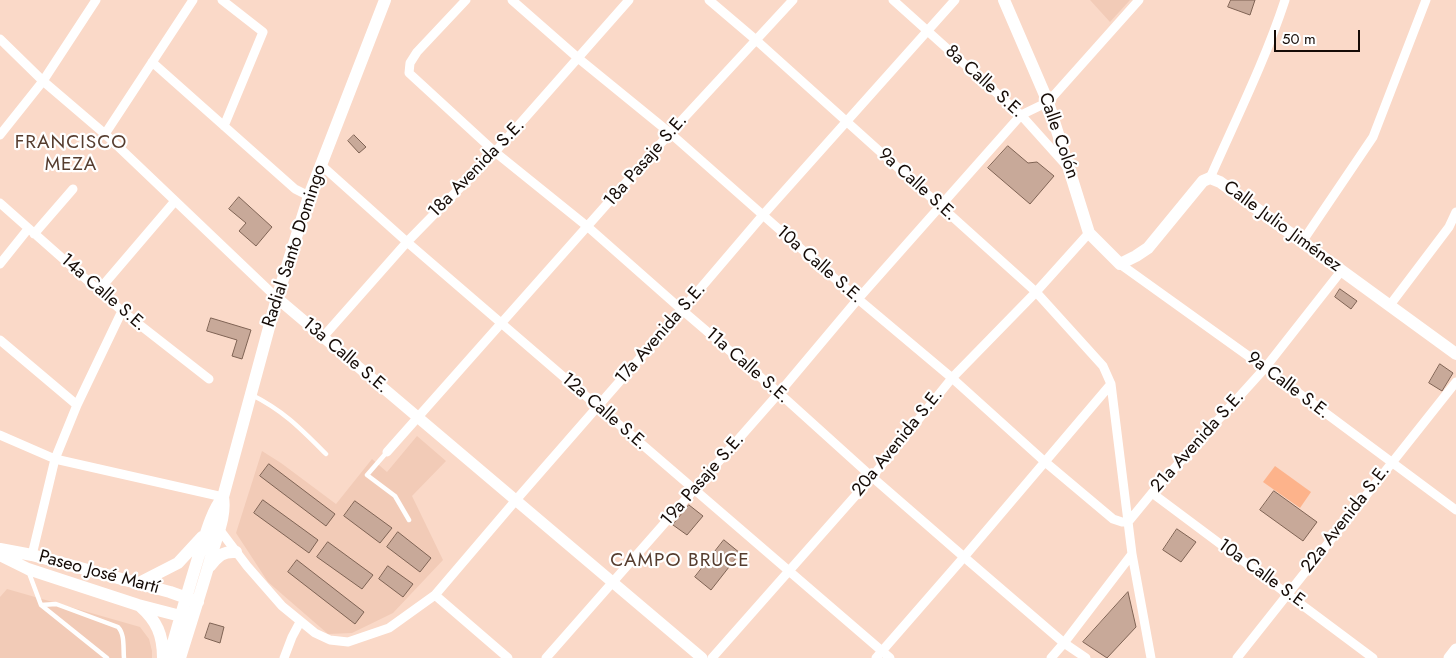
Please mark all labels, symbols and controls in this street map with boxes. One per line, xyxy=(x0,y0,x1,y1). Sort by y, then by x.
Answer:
scale bar xyxy=(1276,20,1362,52)
text: 50 m xyxy=(1282,28,1316,50)
street label: 8a Calle S.E. xyxy=(940,41,1028,123)
street label: Calle Colón xyxy=(1033,90,1083,182)
street label: 18a Pasaje S.E. xyxy=(600,110,692,212)
street label: 18a Avenida S.E. xyxy=(424,115,530,223)
district label: FRANCISCO MEZA xyxy=(14,132,128,176)
street label: 9a Calle S.E. xyxy=(873,144,961,226)
street label: Radial Santo Domingo xyxy=(259,162,331,330)
street label: Calle Julio Jiménez xyxy=(1219,177,1345,277)
street label: 10a Calle S.E. xyxy=(771,222,867,308)
street label: 14a Calle S.E. xyxy=(55,250,151,336)
street label: 17a Avenida S.E. xyxy=(611,279,711,389)
street label: 13a Calle S.E. xyxy=(297,314,393,398)
street label: 11a Calle S.E. xyxy=(700,323,794,409)
street label: 9a Calle S.E. xyxy=(1242,348,1334,424)
street label: 12a Calle S.E. xyxy=(557,369,651,455)
street label: 20a Avenida S.E. xyxy=(848,385,948,501)
street label: 21a Avenida S.E. xyxy=(1147,387,1249,497)
street label: 19a Pasaje S.E. xyxy=(657,429,749,531)
street label: 22a Avenida S.E. xyxy=(1297,461,1395,577)
street label: 10a Calle S.E. xyxy=(1213,535,1313,615)
street label: Paseo José Martí xyxy=(36,546,162,600)
district label: CAMPO BRUCE xyxy=(609,550,751,572)

